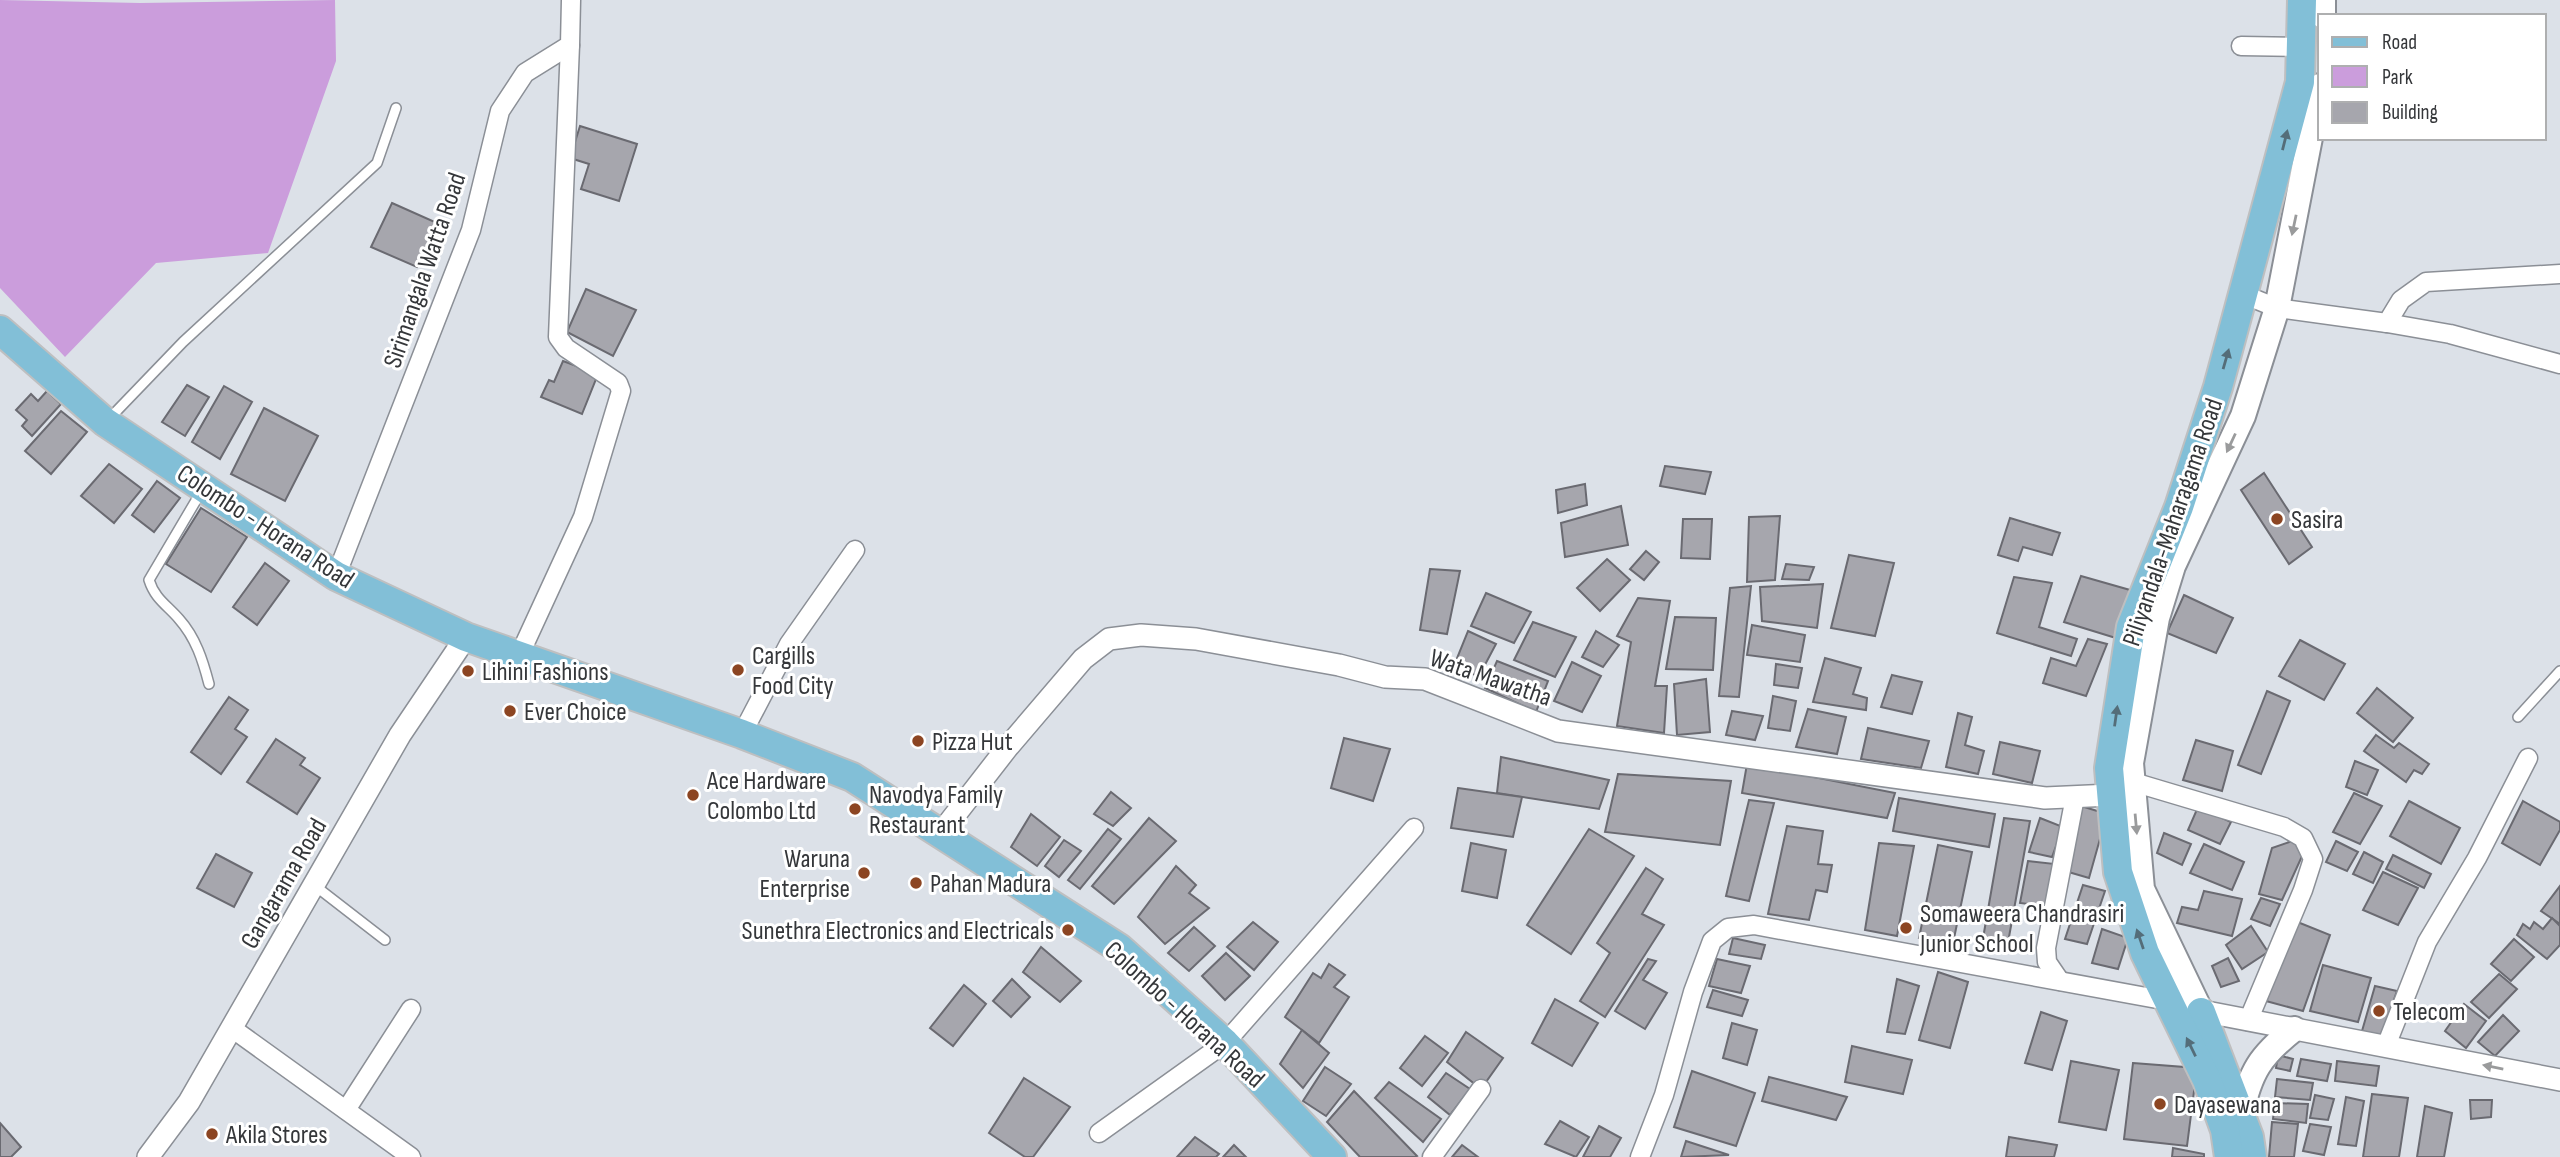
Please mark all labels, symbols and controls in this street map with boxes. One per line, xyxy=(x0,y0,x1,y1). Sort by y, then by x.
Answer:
legend xyxy=(2318,14,2546,140)
text: Road xyxy=(2382,30,2417,55)
text: Park xyxy=(2382,65,2413,90)
text: Building xyxy=(2382,100,2438,125)
one-way arrow xyxy=(2280,128,2291,150)
street label: Sirimangala Watta Road xyxy=(377,169,473,372)
one-way arrow xyxy=(2289,214,2300,236)
one-way arrow xyxy=(2222,348,2232,369)
street label: Piliyandala-Maharagama Road xyxy=(2116,395,2230,650)
one-way arrow xyxy=(2225,433,2236,453)
street label: Colombo - Horana Road xyxy=(171,459,359,596)
place label: Sasira xyxy=(2291,505,2343,536)
marker: Sasira xyxy=(2269,511,2285,527)
place label: Cargills Food City xyxy=(752,641,834,702)
street label: Wata Mawatha xyxy=(1426,643,1556,714)
place label: Lihini Fashions xyxy=(482,657,608,688)
marker: Cargills Food City xyxy=(730,662,746,678)
marker: Lihini Fashions xyxy=(460,663,476,679)
place label: Ever Choice xyxy=(524,697,627,728)
marker: Ever Choice xyxy=(502,703,518,719)
one-way arrow xyxy=(2111,705,2122,727)
place label: Pizza Hut xyxy=(932,727,1013,758)
marker: Pizza Hut xyxy=(910,733,926,749)
place label: Ace Hardware Colombo Ltd xyxy=(706,766,826,827)
place label: Navodya Family Restaurant xyxy=(869,780,1003,841)
marker: Ace Hardware Colombo Ltd xyxy=(685,787,701,803)
marker: Navodya Family Restaurant xyxy=(847,801,863,817)
street label: Gangarama Road xyxy=(235,813,334,954)
one-way arrow xyxy=(2131,813,2142,835)
place label: Waruna Enterprise xyxy=(759,844,850,905)
marker: Waruna Enterprise xyxy=(856,865,872,881)
place label: Pahan Madura xyxy=(930,869,1051,900)
marker: Pahan Madura xyxy=(908,875,924,891)
place label: Somaweera Chandrasiri Junior School xyxy=(1919,899,2124,960)
place label: Sunethra Electronics and Electricals xyxy=(742,916,1054,947)
marker: Somaweera Chandrasiri Junior School xyxy=(1898,920,1914,936)
marker: Sunethra Electronics and Electricals xyxy=(1060,922,1076,938)
one-way arrow xyxy=(2134,928,2145,949)
street label: Colombo - Horana Road xyxy=(1098,935,1270,1095)
place label: Telecom xyxy=(2393,997,2465,1028)
marker: Telecom xyxy=(2371,1003,2387,1019)
one-way arrow xyxy=(2185,1037,2196,1057)
one-way arrow xyxy=(2482,1061,2504,1072)
place label: Dayasewana xyxy=(2174,1090,2281,1121)
marker: Dayasewana xyxy=(2152,1096,2168,1112)
place label: Akila Stores xyxy=(225,1120,328,1151)
marker: Akila Stores xyxy=(204,1126,220,1142)

